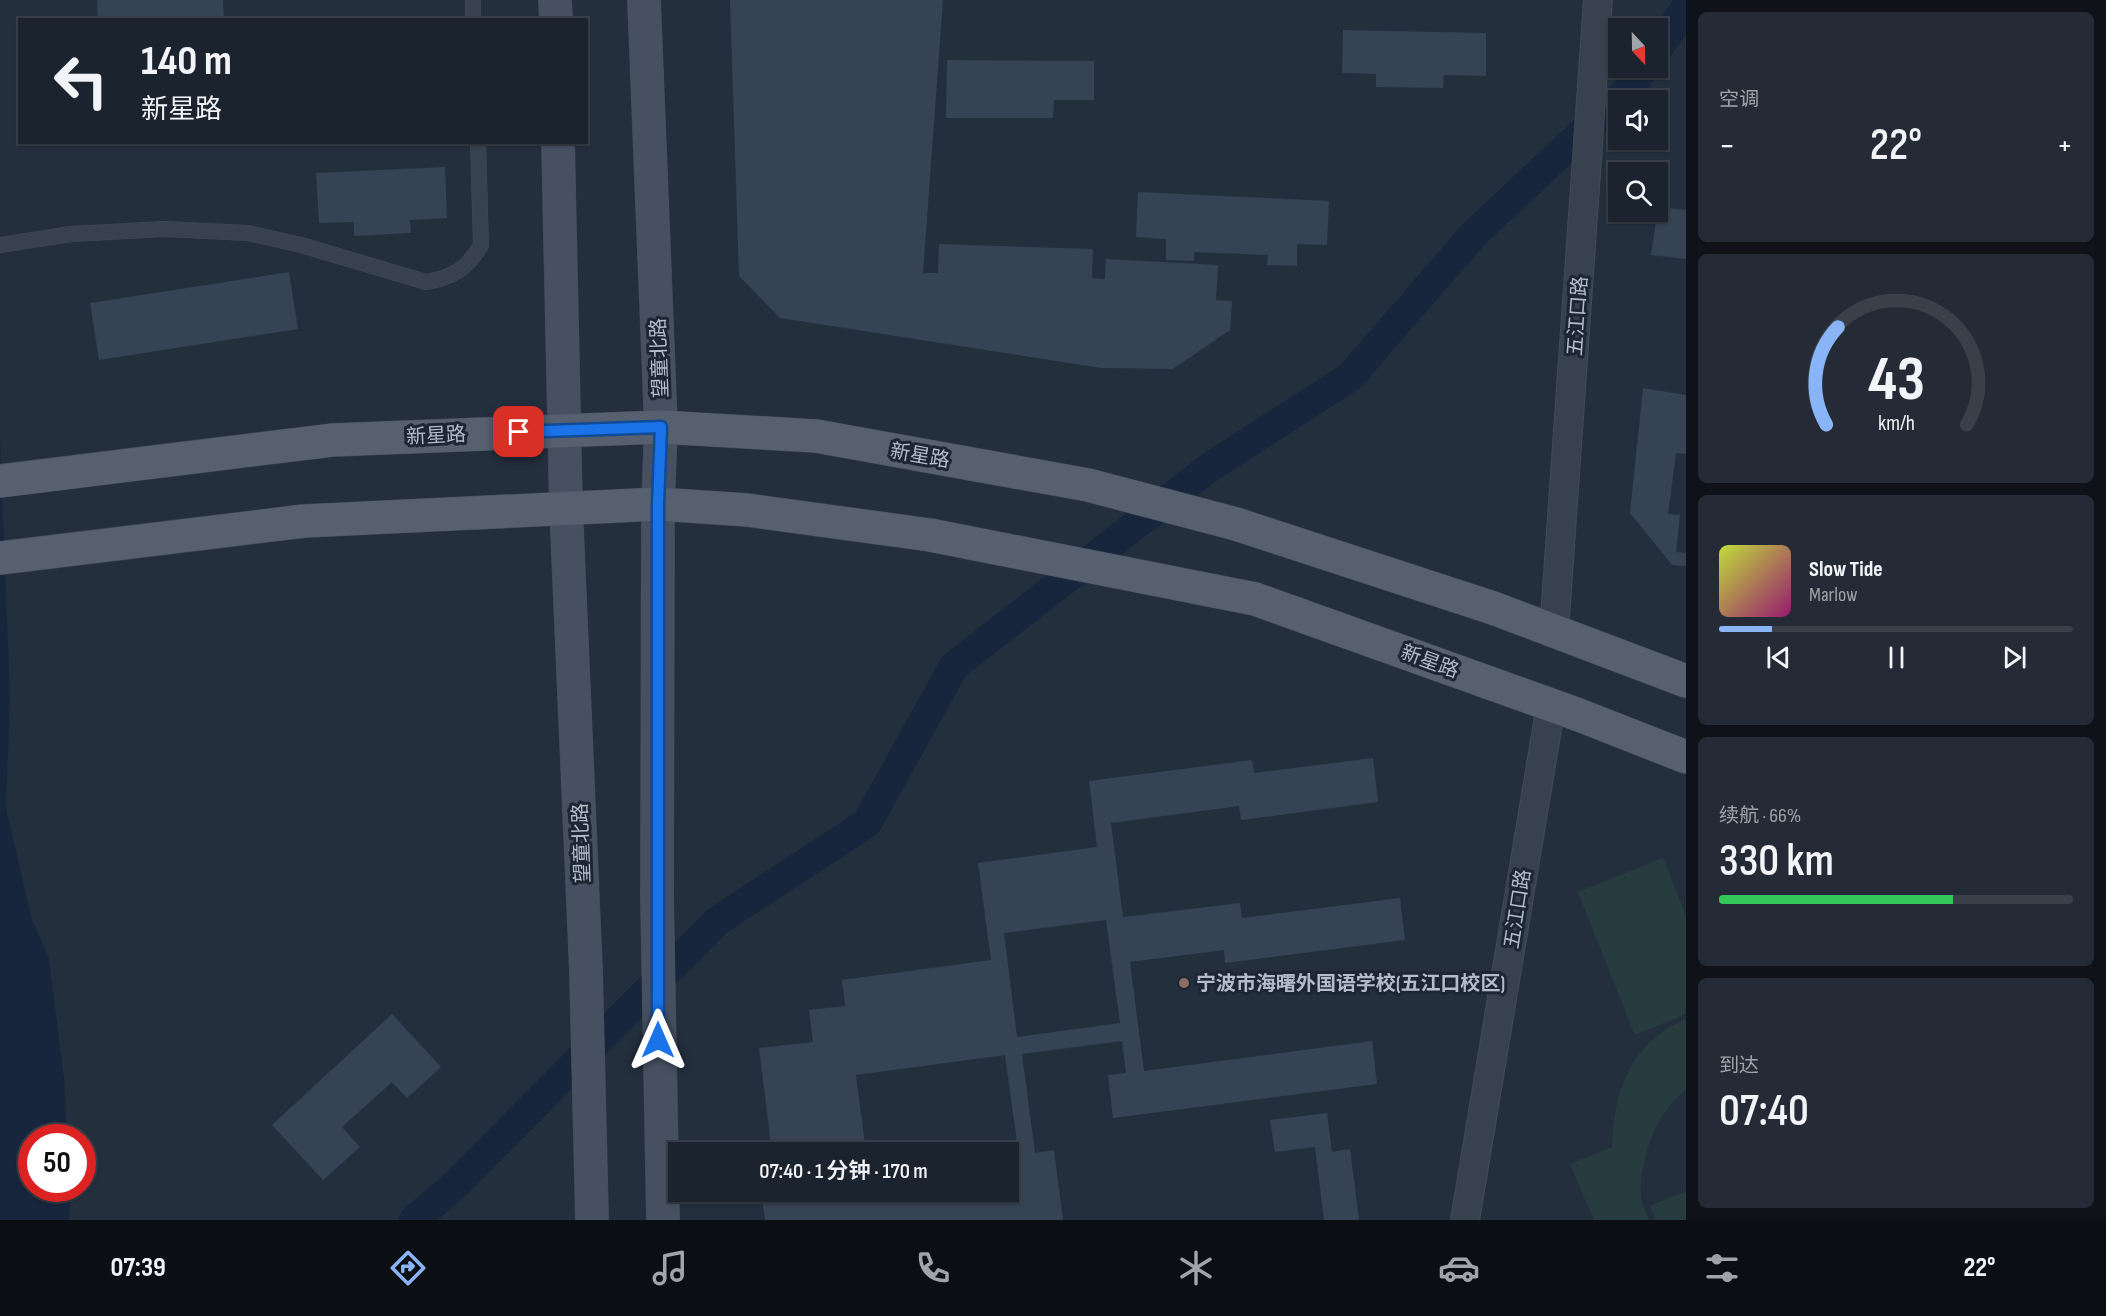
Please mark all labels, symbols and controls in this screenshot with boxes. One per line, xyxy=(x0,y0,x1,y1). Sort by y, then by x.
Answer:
north arrow xyxy=(1608,18,1668,78)
map controls xyxy=(1608,18,1668,222)
text: 140 m xyxy=(141,36,232,87)
icon: left xyxy=(42,42,120,120)
text: 空调 xyxy=(1719,88,1759,112)
button: sound xyxy=(1608,90,1668,150)
text: 新星路 xyxy=(141,94,222,126)
text: 22° xyxy=(1870,118,1922,173)
text: − xyxy=(1719,126,1735,166)
text: + xyxy=(2057,126,2073,166)
button: search xyxy=(1608,162,1668,222)
street label: 五江口路 xyxy=(1563,275,1593,357)
street label: 望童北路 xyxy=(647,318,673,398)
text: 43 xyxy=(1867,344,1925,419)
pin xyxy=(493,406,544,457)
text: km/h xyxy=(1877,412,1915,437)
icon: arrive xyxy=(502,415,535,448)
street label: 新星路 xyxy=(405,422,467,450)
street label: 新星路 xyxy=(888,439,951,473)
text: Slow Tide xyxy=(1809,556,1883,583)
text: Marlow xyxy=(1809,583,1857,607)
street label: 新星路 xyxy=(1397,640,1462,683)
icon: previous xyxy=(1762,641,1795,674)
icon: pause xyxy=(1880,641,1913,674)
icon: next xyxy=(1998,641,2031,674)
street label: 望童北路 xyxy=(569,803,595,883)
text: 续航 · 66% xyxy=(1719,804,1801,828)
text: 330 km xyxy=(1719,834,1834,889)
street label: 五江口路 xyxy=(1500,868,1536,951)
place label: 宁波市海曙外国语学校(五江口校区) xyxy=(1196,972,1505,996)
marker: 宁波市海曙外国语学校(五江口校区) xyxy=(1177,976,1191,990)
position arrow xyxy=(626,1008,690,1072)
text: 到达 xyxy=(1719,1054,1759,1078)
text: 07:40 xyxy=(1719,1084,1809,1139)
speed limit sign: 50 xyxy=(18,1124,96,1202)
text: 07:40 · 1 分钟 · 170 m xyxy=(759,1158,928,1185)
icon: directions xyxy=(387,1247,429,1289)
icon: music xyxy=(649,1247,691,1289)
icon: phone xyxy=(912,1247,954,1289)
icon: climate xyxy=(1175,1247,1217,1289)
icon: car xyxy=(1438,1247,1480,1289)
icon: filters xyxy=(1701,1247,1743,1289)
text: 07:39 xyxy=(110,1252,166,1284)
text: 22° xyxy=(1963,1252,1996,1284)

